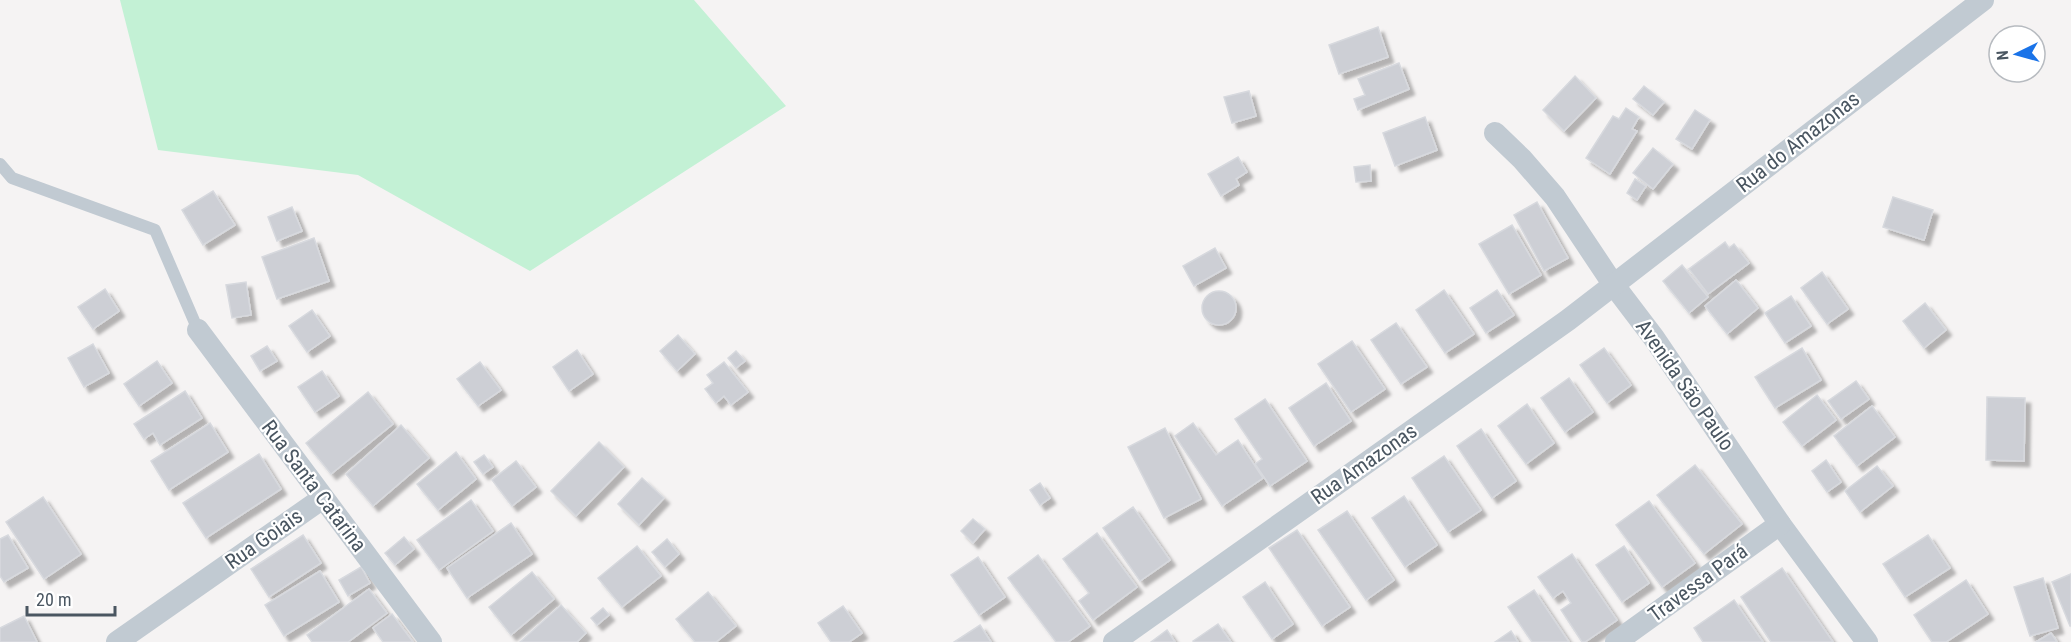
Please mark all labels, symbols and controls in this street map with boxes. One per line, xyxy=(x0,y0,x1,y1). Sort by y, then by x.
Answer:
north arrow xyxy=(1987,24,2047,84)
text: N xyxy=(1993,50,2012,61)
street label: Rua do Amazonas xyxy=(1732,87,1864,197)
street label: Avenida São Paulo xyxy=(1631,315,1739,455)
street label: Rua Santa Catarina xyxy=(257,416,371,556)
street label: Rua Amazonas xyxy=(1307,419,1421,509)
street label: Rua Goiais xyxy=(221,504,307,574)
street label: Travessa Pará xyxy=(1644,539,1752,627)
scale bar xyxy=(27,579,116,617)
text: 20 m xyxy=(36,589,71,610)

